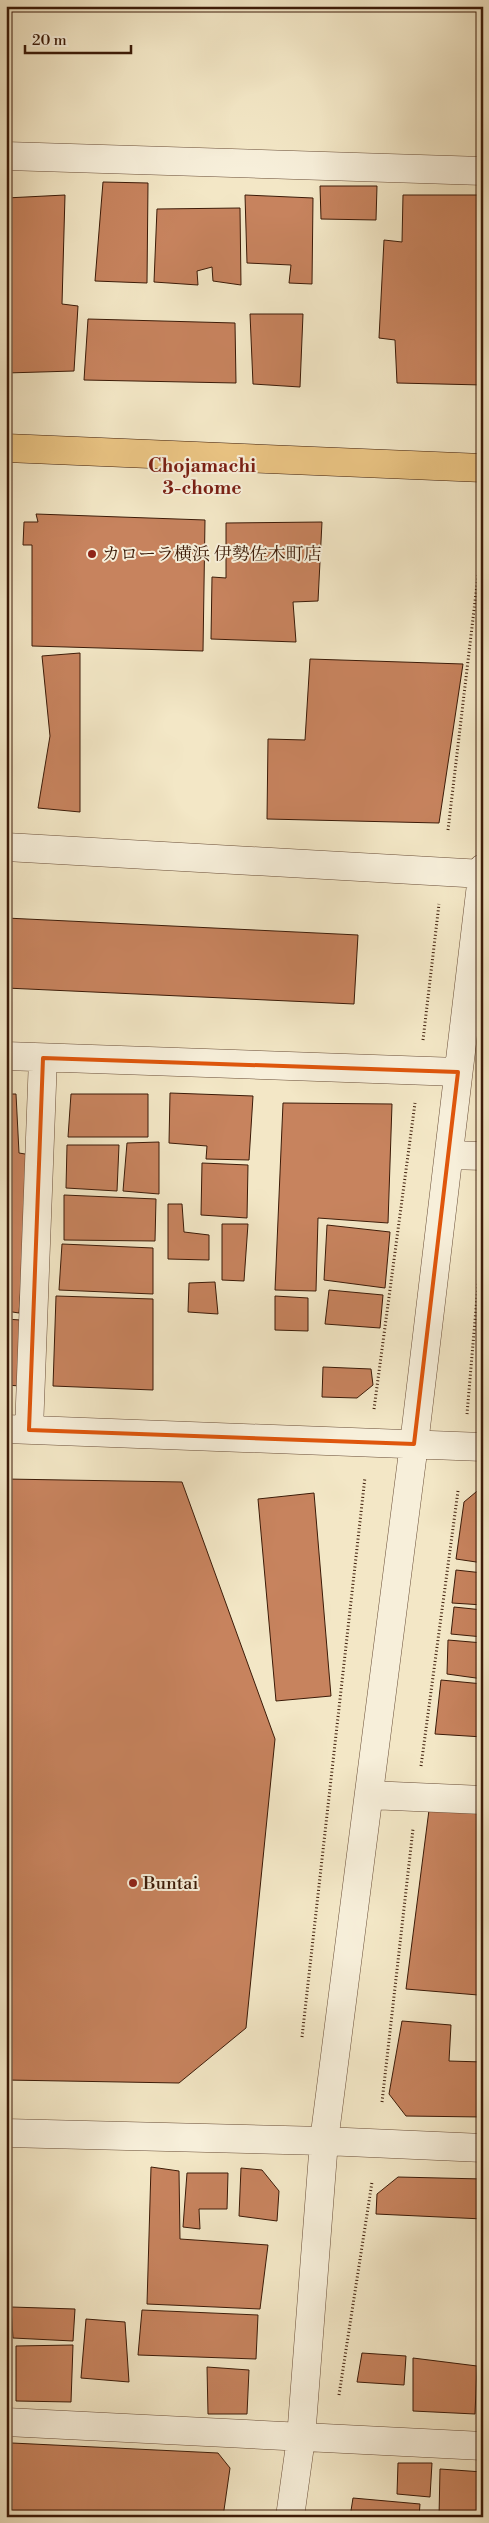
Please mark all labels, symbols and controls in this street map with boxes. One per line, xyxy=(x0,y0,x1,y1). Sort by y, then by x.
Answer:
scale bar xyxy=(25,22,131,54)
text: 20 m xyxy=(32,31,67,50)
district label: Chojamachi 3-chome xyxy=(148,454,256,500)
place label: カローラ横浜 伊勢佐木町店 xyxy=(102,543,322,566)
marker: カローラ横浜 伊勢佐木町店 xyxy=(86,548,98,560)
place label: Buntai xyxy=(142,1872,198,1895)
marker: Buntai xyxy=(127,1877,139,1889)

